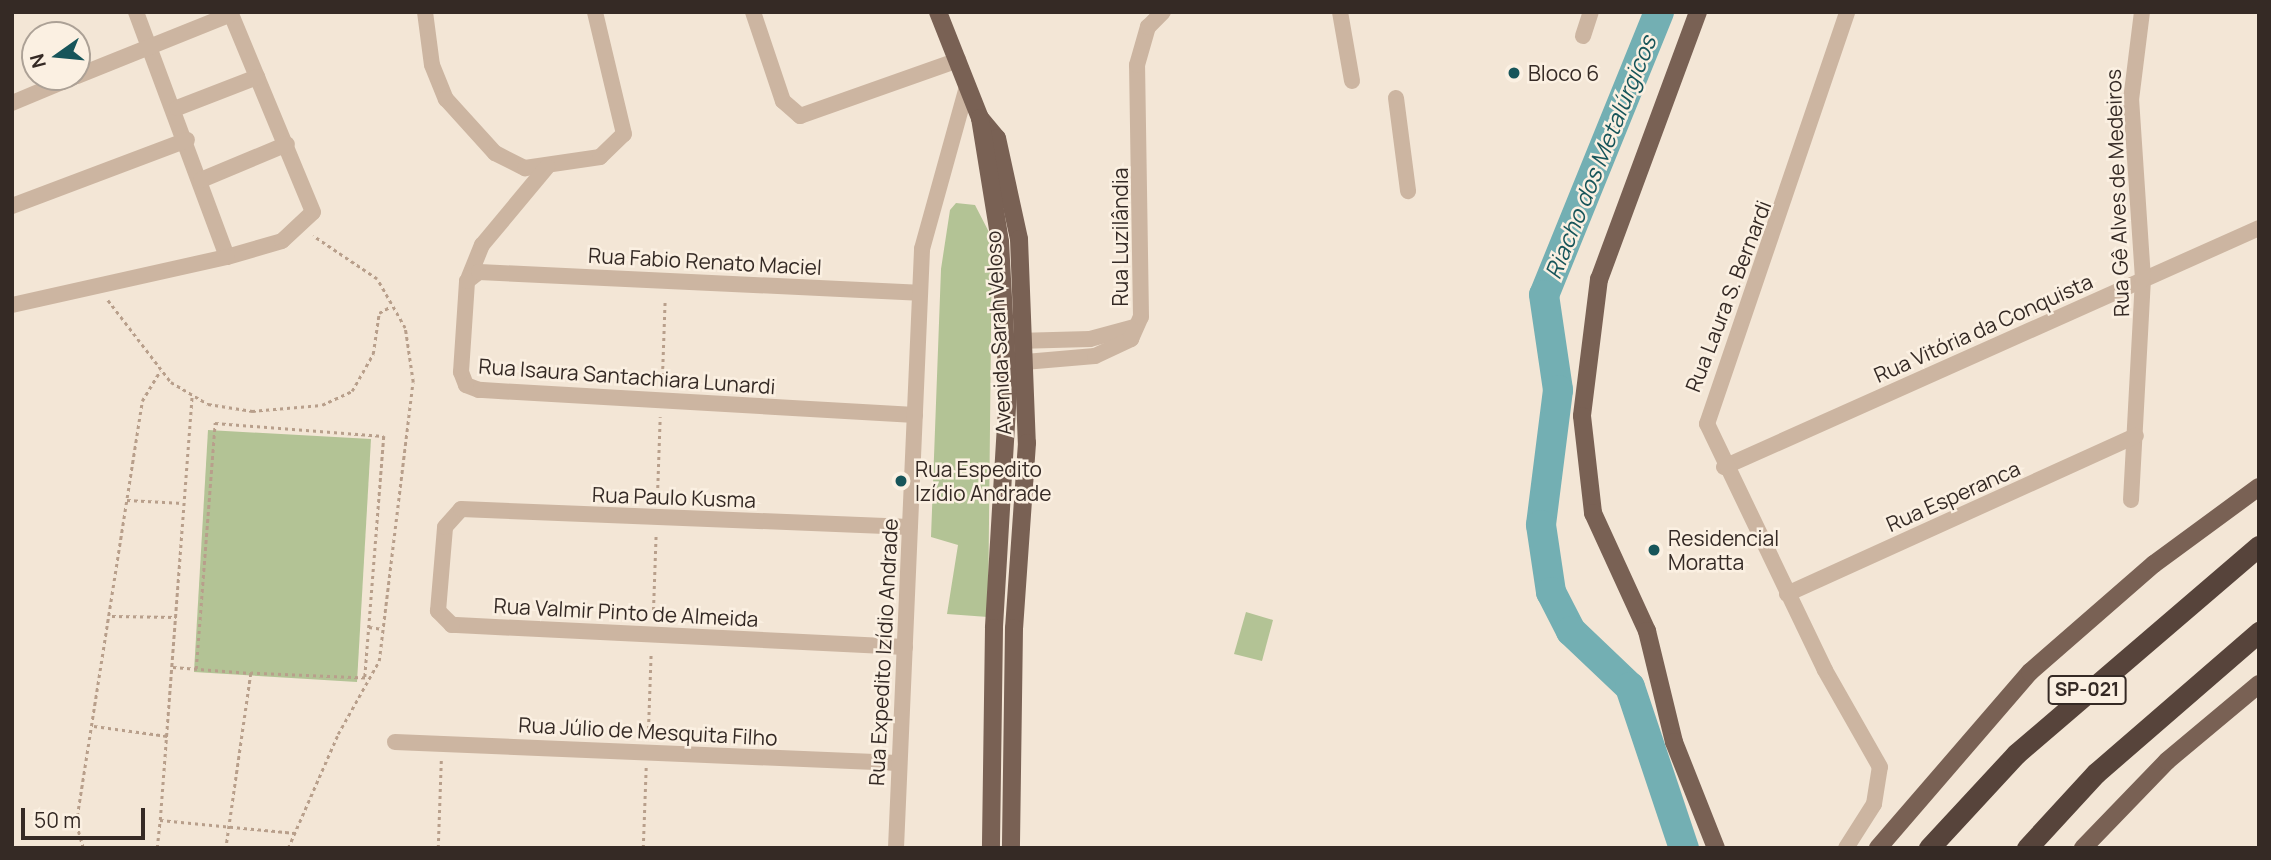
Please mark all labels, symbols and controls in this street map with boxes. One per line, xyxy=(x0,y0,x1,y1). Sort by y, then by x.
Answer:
north arrow xyxy=(21,21,91,91)
water label: Riacho dos Metalúrgicos xyxy=(1539,31,1661,283)
text: N xyxy=(23,51,52,71)
place label: Bloco 6 xyxy=(1528,60,1599,86)
marker: Bloco 6 xyxy=(1506,65,1522,81)
street label: Rua Gê Alves de Medeiros xyxy=(2100,69,2134,317)
street label: Rua Luzilândia xyxy=(1107,168,1133,306)
street label: Rua Laura S. Bernardi xyxy=(1680,197,1776,395)
street label: Avenida Sarah Veloso xyxy=(980,230,1016,436)
street label: Rua Fabio Renato Maciel xyxy=(587,242,823,280)
street label: Rua Vitória da Conquista xyxy=(1870,268,2096,388)
street label: Rua Isaura Santachiara Lunardi xyxy=(478,353,776,399)
street label: Rua Esperanca xyxy=(1882,455,2024,537)
place label: Rua Espedito Izídio Andrade xyxy=(915,456,1052,506)
marker: Rua Espedito Izídio Andrade xyxy=(893,473,909,489)
street label: Rua Paulo Kusma xyxy=(592,482,756,512)
street label: Rua Expedito Izídio Andrade xyxy=(863,518,903,786)
place label: Residencial Moratta xyxy=(1668,525,1779,575)
marker: Residencial Moratta xyxy=(1646,542,1662,558)
street label: Rua Valmir Pinto de Almeida xyxy=(493,592,759,632)
road number: SP-021 xyxy=(2047,674,2127,706)
street label: Rua Júlio de Mesquita Filho xyxy=(518,712,778,750)
scale bar xyxy=(24,794,149,838)
text: 50 m xyxy=(34,806,81,834)

